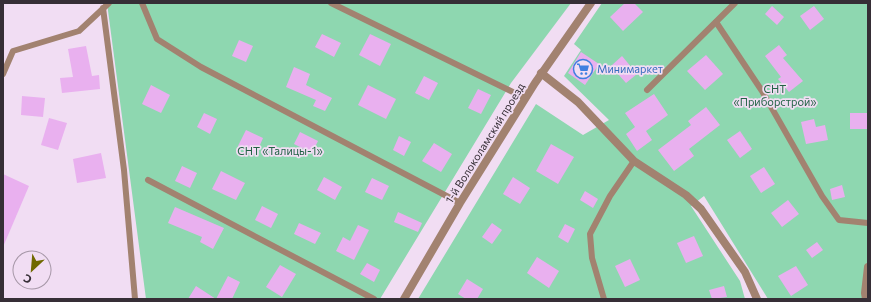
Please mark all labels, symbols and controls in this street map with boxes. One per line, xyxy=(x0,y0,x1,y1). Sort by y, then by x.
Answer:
supermarket icon: Минимаркет xyxy=(572,58,594,80)
place label: Минимаркет xyxy=(597,62,663,75)
street label: 1-й Волоколамский проезд xyxy=(442,80,527,205)
park label: СНТ «Приборстрой» xyxy=(733,82,817,108)
park label: СНТ «Талицы-1» xyxy=(237,144,323,157)
north arrow xyxy=(12,250,52,290)
text: С xyxy=(21,272,34,287)

